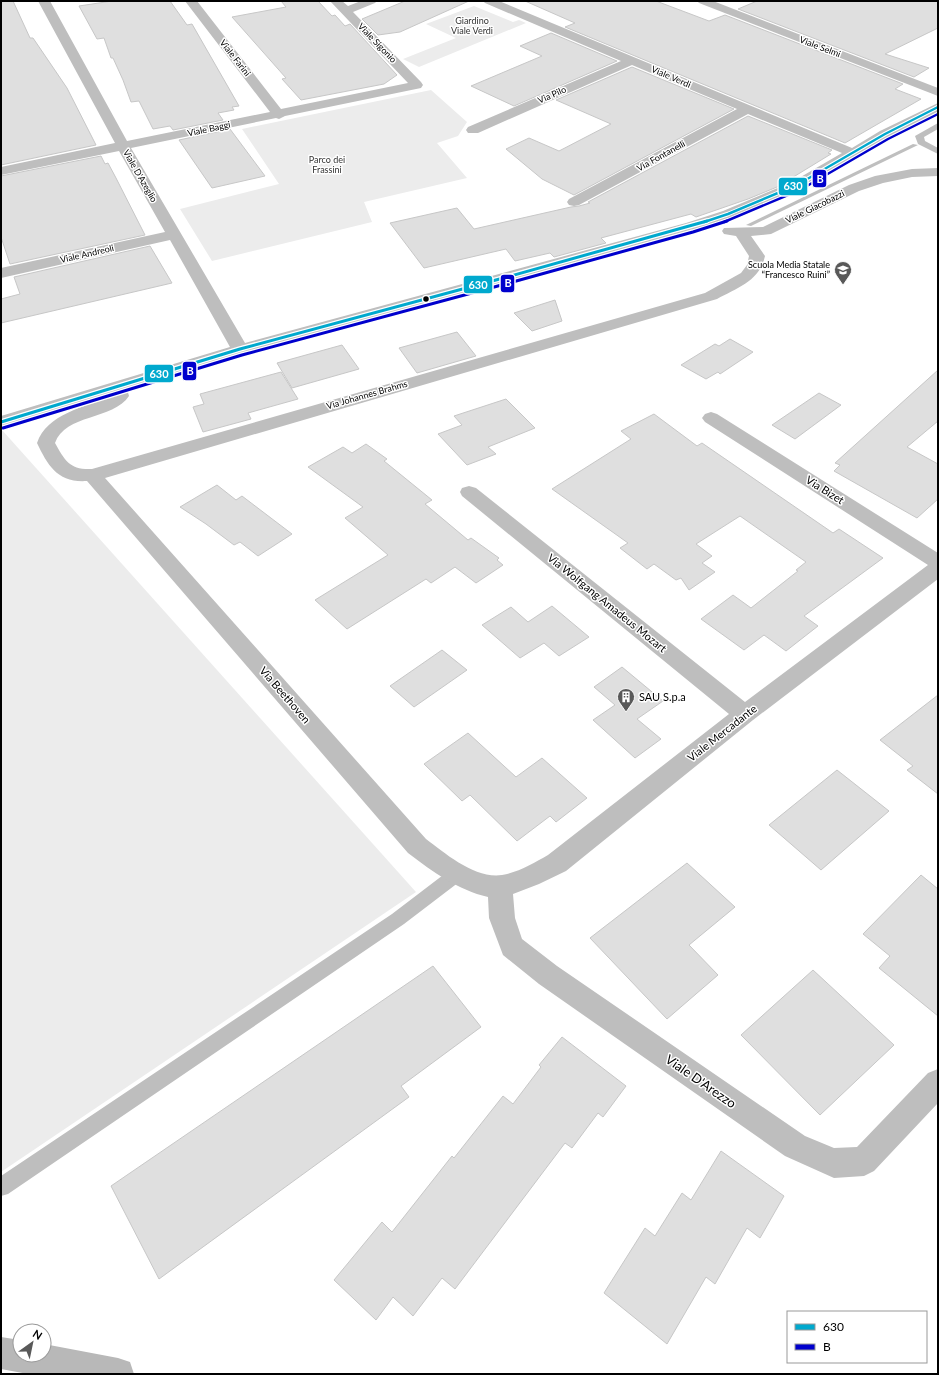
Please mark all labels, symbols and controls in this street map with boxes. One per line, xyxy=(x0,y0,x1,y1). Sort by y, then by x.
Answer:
park label: Giardino Viale Verdi xyxy=(451,15,493,36)
street label: Viale Sigonio xyxy=(356,21,399,65)
street label: Viale Selmi xyxy=(798,34,842,59)
street label: Viale Farini xyxy=(218,37,253,78)
street label: Viale Verdi xyxy=(650,63,693,90)
street label: Via Pilo xyxy=(536,83,568,106)
street label: Viale Baggi xyxy=(186,119,231,138)
street label: Via Fontanelli xyxy=(635,138,687,173)
street label: Viale D'Azeglio xyxy=(121,147,160,204)
park label: Parco dei Frassini xyxy=(309,154,345,175)
line badge: B xyxy=(812,169,827,188)
text: B xyxy=(816,172,824,185)
line badge: 630 xyxy=(778,177,808,196)
text: 630 xyxy=(783,179,803,192)
street label: Viale Giacobazzi xyxy=(784,188,846,226)
street label: Viale Andreoli xyxy=(59,242,115,265)
place label: Scuola Media Statale “Francesco Ruini” xyxy=(748,259,830,280)
school or university icon: Scuola Media Statale “Francesco Ruini” xyxy=(833,260,853,285)
line badge: B xyxy=(500,274,515,293)
line badge: 630 xyxy=(463,275,493,294)
text: B xyxy=(504,276,512,289)
text: 630 xyxy=(468,278,488,291)
unlabelled marker xyxy=(421,294,431,304)
line badge: B xyxy=(182,361,197,381)
line badge: 630 xyxy=(144,364,174,383)
text: B xyxy=(186,364,194,377)
text: 630 xyxy=(149,367,169,380)
street label: Via Johannes Brahms xyxy=(325,378,409,411)
street label: Via Bizet xyxy=(804,473,847,506)
street label: Via Wolfgang Amadeus Mozart xyxy=(545,551,669,655)
street label: Via Beethoven xyxy=(257,664,313,726)
building icon: SAU S.p.a xyxy=(616,687,636,712)
place label: SAU S.p.a xyxy=(639,690,686,703)
street label: Viale Mercadante xyxy=(684,701,759,764)
street label: Viale D'Arezzo xyxy=(663,1051,739,1111)
legend xyxy=(787,1311,927,1363)
text: 630 xyxy=(823,1319,844,1334)
north arrow xyxy=(12,1323,52,1363)
text: N xyxy=(31,1326,45,1342)
text: B xyxy=(823,1339,831,1354)

